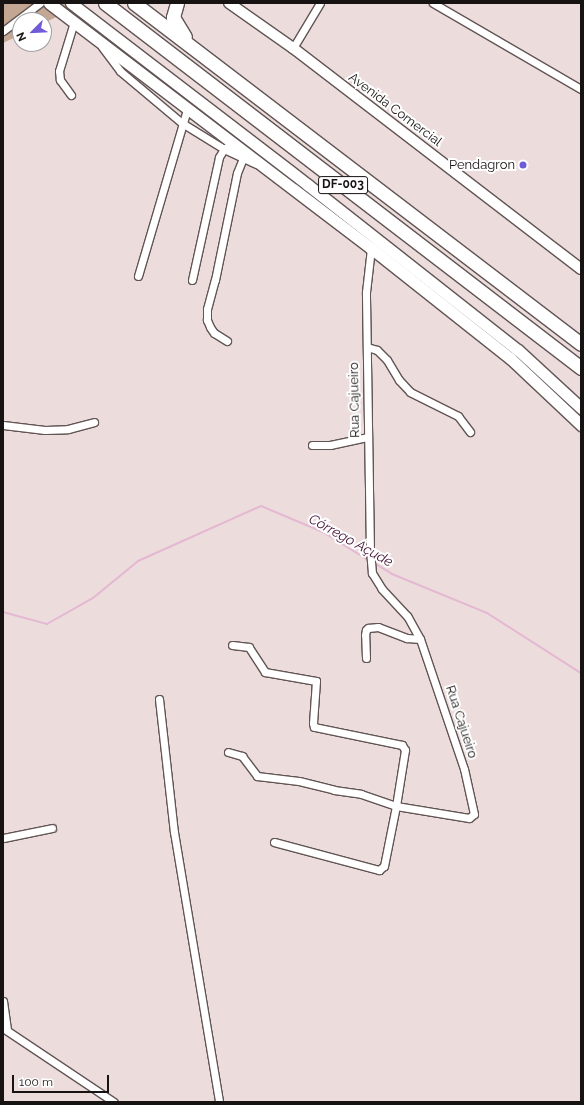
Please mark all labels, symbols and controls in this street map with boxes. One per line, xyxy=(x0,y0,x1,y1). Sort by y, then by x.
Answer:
north arrow xyxy=(12,12,52,52)
text: N xyxy=(14,30,29,43)
street label: Avenida Comercial xyxy=(345,70,445,150)
place label: Pendagron xyxy=(449,157,515,173)
marker: Pendagron xyxy=(518,160,528,170)
road number: DF-003 xyxy=(318,175,368,195)
street label: Rua Cajueiro xyxy=(347,362,363,438)
water label: Córrego Açude xyxy=(306,510,396,570)
street label: Rua Cajueiro xyxy=(442,684,480,760)
scale bar xyxy=(14,1067,111,1093)
text: 100 m xyxy=(19,1075,53,1089)

